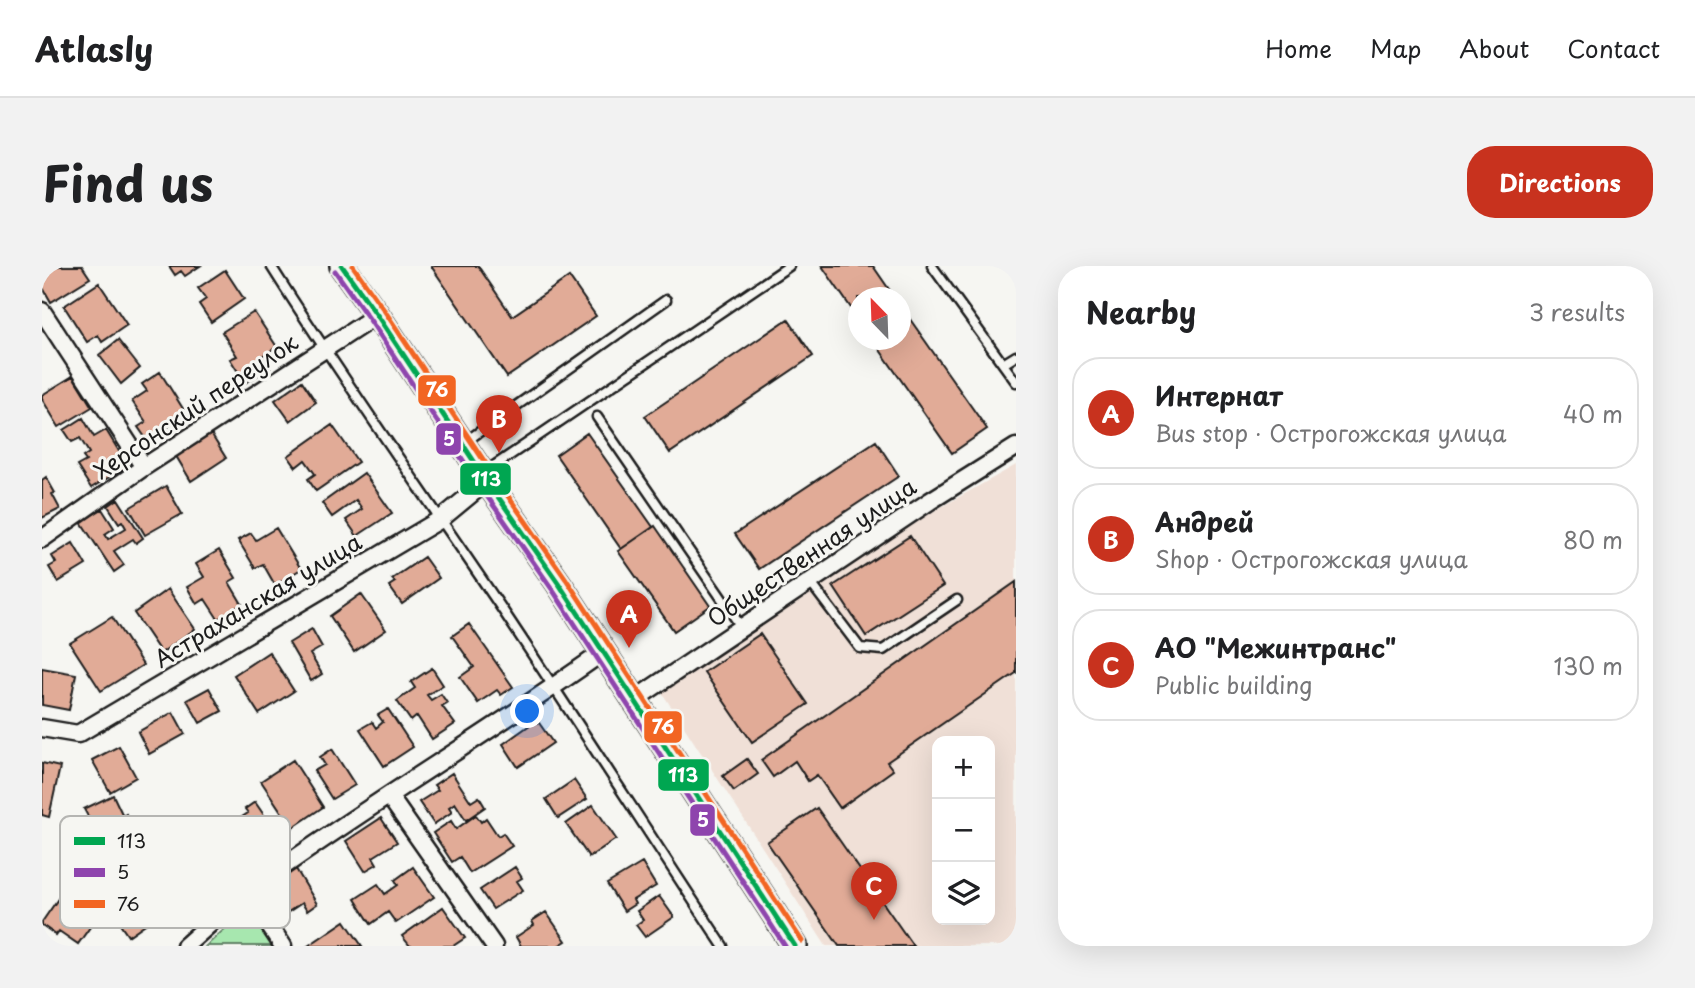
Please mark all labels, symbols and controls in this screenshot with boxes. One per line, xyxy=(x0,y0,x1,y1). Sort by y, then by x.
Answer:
text: Atlasly xyxy=(35,23,153,73)
text: Home xyxy=(1265,30,1332,66)
text: Map xyxy=(1370,30,1421,66)
text: About xyxy=(1459,30,1529,66)
text: Contact xyxy=(1567,30,1660,66)
text: Find us xyxy=(42,145,213,219)
button: Directions xyxy=(1467,146,1653,218)
north arrow xyxy=(848,287,911,350)
text: Nearby xyxy=(1086,289,1196,334)
text: 3 results xyxy=(1529,294,1625,329)
street label: Херсонский переулок xyxy=(86,324,305,487)
line badge: 76 xyxy=(417,374,457,407)
text: 76 xyxy=(426,375,448,403)
text: Интернат xyxy=(1155,376,1283,415)
pin: B xyxy=(476,395,522,453)
text: A xyxy=(1102,396,1120,431)
text: 40 m xyxy=(1563,396,1623,431)
text: Bus stop · Острогожская улица xyxy=(1155,415,1507,450)
line badge: 5 xyxy=(435,422,462,456)
text: 5 xyxy=(443,424,455,452)
line badge: 113 xyxy=(459,462,512,496)
text: 113 xyxy=(471,464,501,492)
street label: Общественная улица xyxy=(700,468,923,635)
text: Андрей xyxy=(1155,502,1254,541)
text: B xyxy=(1103,522,1119,557)
text: 80 m xyxy=(1563,522,1623,557)
street label: Астраханская улица xyxy=(147,523,368,676)
text: Shop · Острогожская улица xyxy=(1155,541,1468,576)
pin: A xyxy=(606,590,652,648)
text: АО "Межинтранс" xyxy=(1155,628,1396,667)
text: C xyxy=(1102,648,1120,683)
text: 130 m xyxy=(1553,648,1623,683)
text: Public building xyxy=(1155,667,1312,702)
your location xyxy=(510,694,544,728)
line badge: 76 xyxy=(643,710,683,744)
text: 76 xyxy=(652,712,674,740)
map controls xyxy=(932,736,995,925)
button: + xyxy=(932,736,995,799)
line badge: 113 xyxy=(657,758,710,792)
text: 113 xyxy=(668,760,698,788)
button: − xyxy=(932,799,995,862)
line badge: 5 xyxy=(689,803,716,837)
text: 5 xyxy=(697,805,709,833)
legend xyxy=(60,816,290,928)
text: 113 xyxy=(117,826,146,854)
text: 5 xyxy=(117,857,129,885)
pin: C xyxy=(851,862,897,920)
button: layers xyxy=(932,862,995,925)
text: 76 xyxy=(117,889,140,917)

